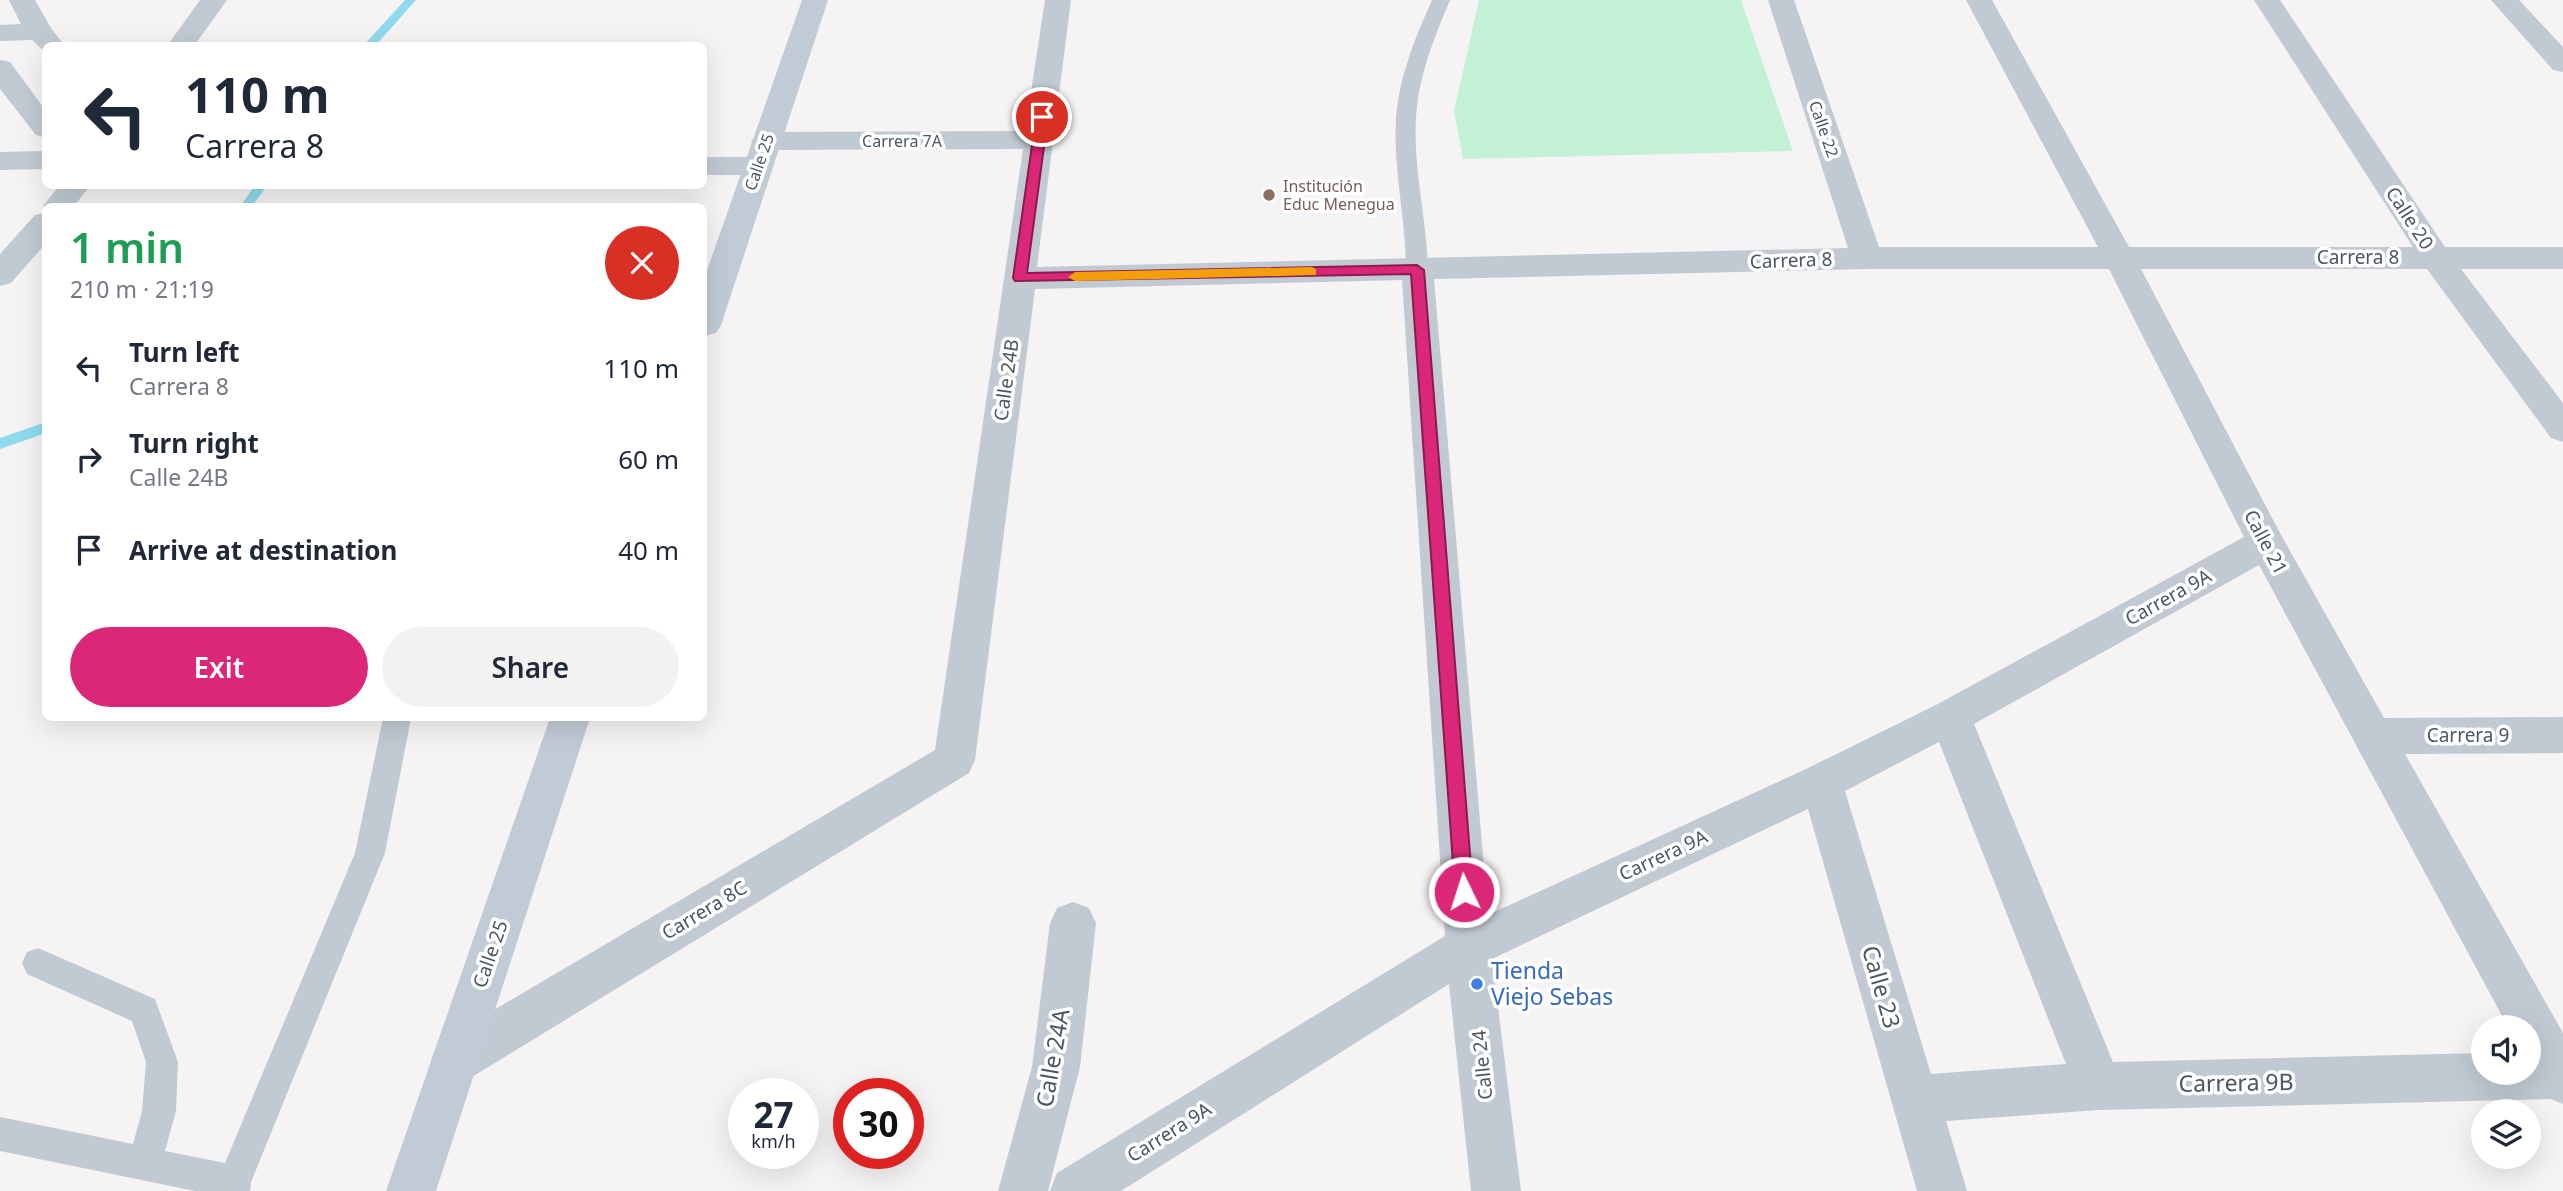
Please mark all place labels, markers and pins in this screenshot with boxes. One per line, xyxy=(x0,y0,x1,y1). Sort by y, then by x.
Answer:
pin xyxy=(1012,87,1072,147)
place label: Institución Educ Menegua xyxy=(1283,175,1395,215)
marker: Institución Educ Menegua xyxy=(1261,187,1277,203)
place label: Tienda Viejo Sebas xyxy=(1491,954,1613,1012)
marker: Tienda Viejo Sebas xyxy=(1469,976,1485,992)

